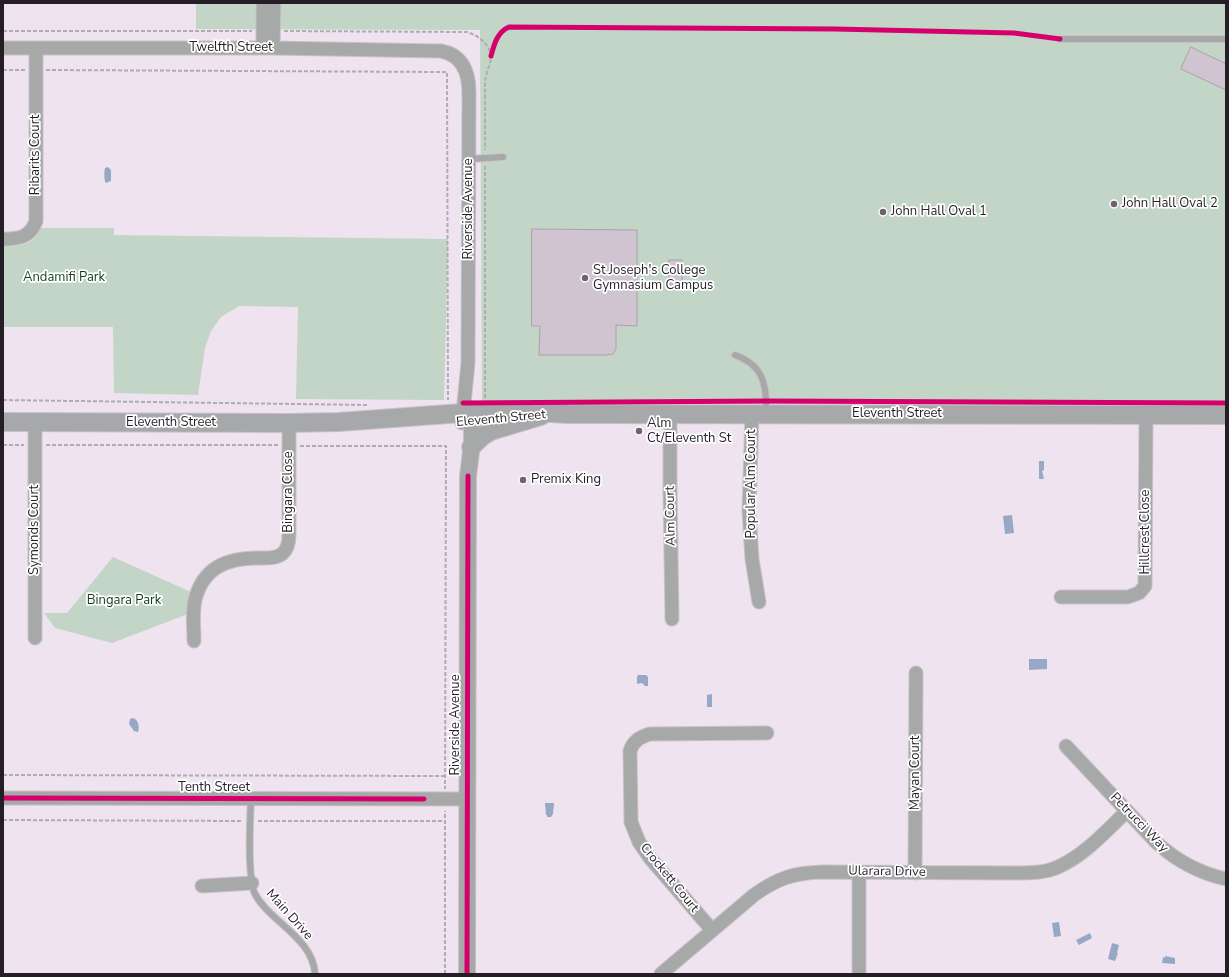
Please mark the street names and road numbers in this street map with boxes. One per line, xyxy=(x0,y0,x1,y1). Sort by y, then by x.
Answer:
street label: Twelfth Street xyxy=(189,40,273,56)
street label: Ribarits Court xyxy=(28,115,44,195)
street label: Riverside Avenue xyxy=(461,158,477,260)
street label: Eleventh Street xyxy=(852,406,942,422)
street label: Eleventh Street xyxy=(456,407,546,431)
street label: Eleventh Street xyxy=(126,415,216,431)
street label: Popular Alm Court xyxy=(744,430,760,538)
street label: Bingara Close xyxy=(281,451,297,533)
street label: Symonds Court xyxy=(27,485,43,575)
street label: Alm Court xyxy=(663,486,679,546)
street label: Hillcrest Close xyxy=(1138,489,1154,575)
street label: Riverside Avenue xyxy=(448,674,464,776)
street label: Mayan Court xyxy=(908,736,924,810)
street label: Tenth Street xyxy=(178,780,250,796)
street label: Petrucci Way xyxy=(1107,790,1171,856)
street label: Crockett Court xyxy=(636,840,702,916)
street label: Ularara Drive xyxy=(848,864,926,880)
street label: Main Drive xyxy=(262,887,316,943)

